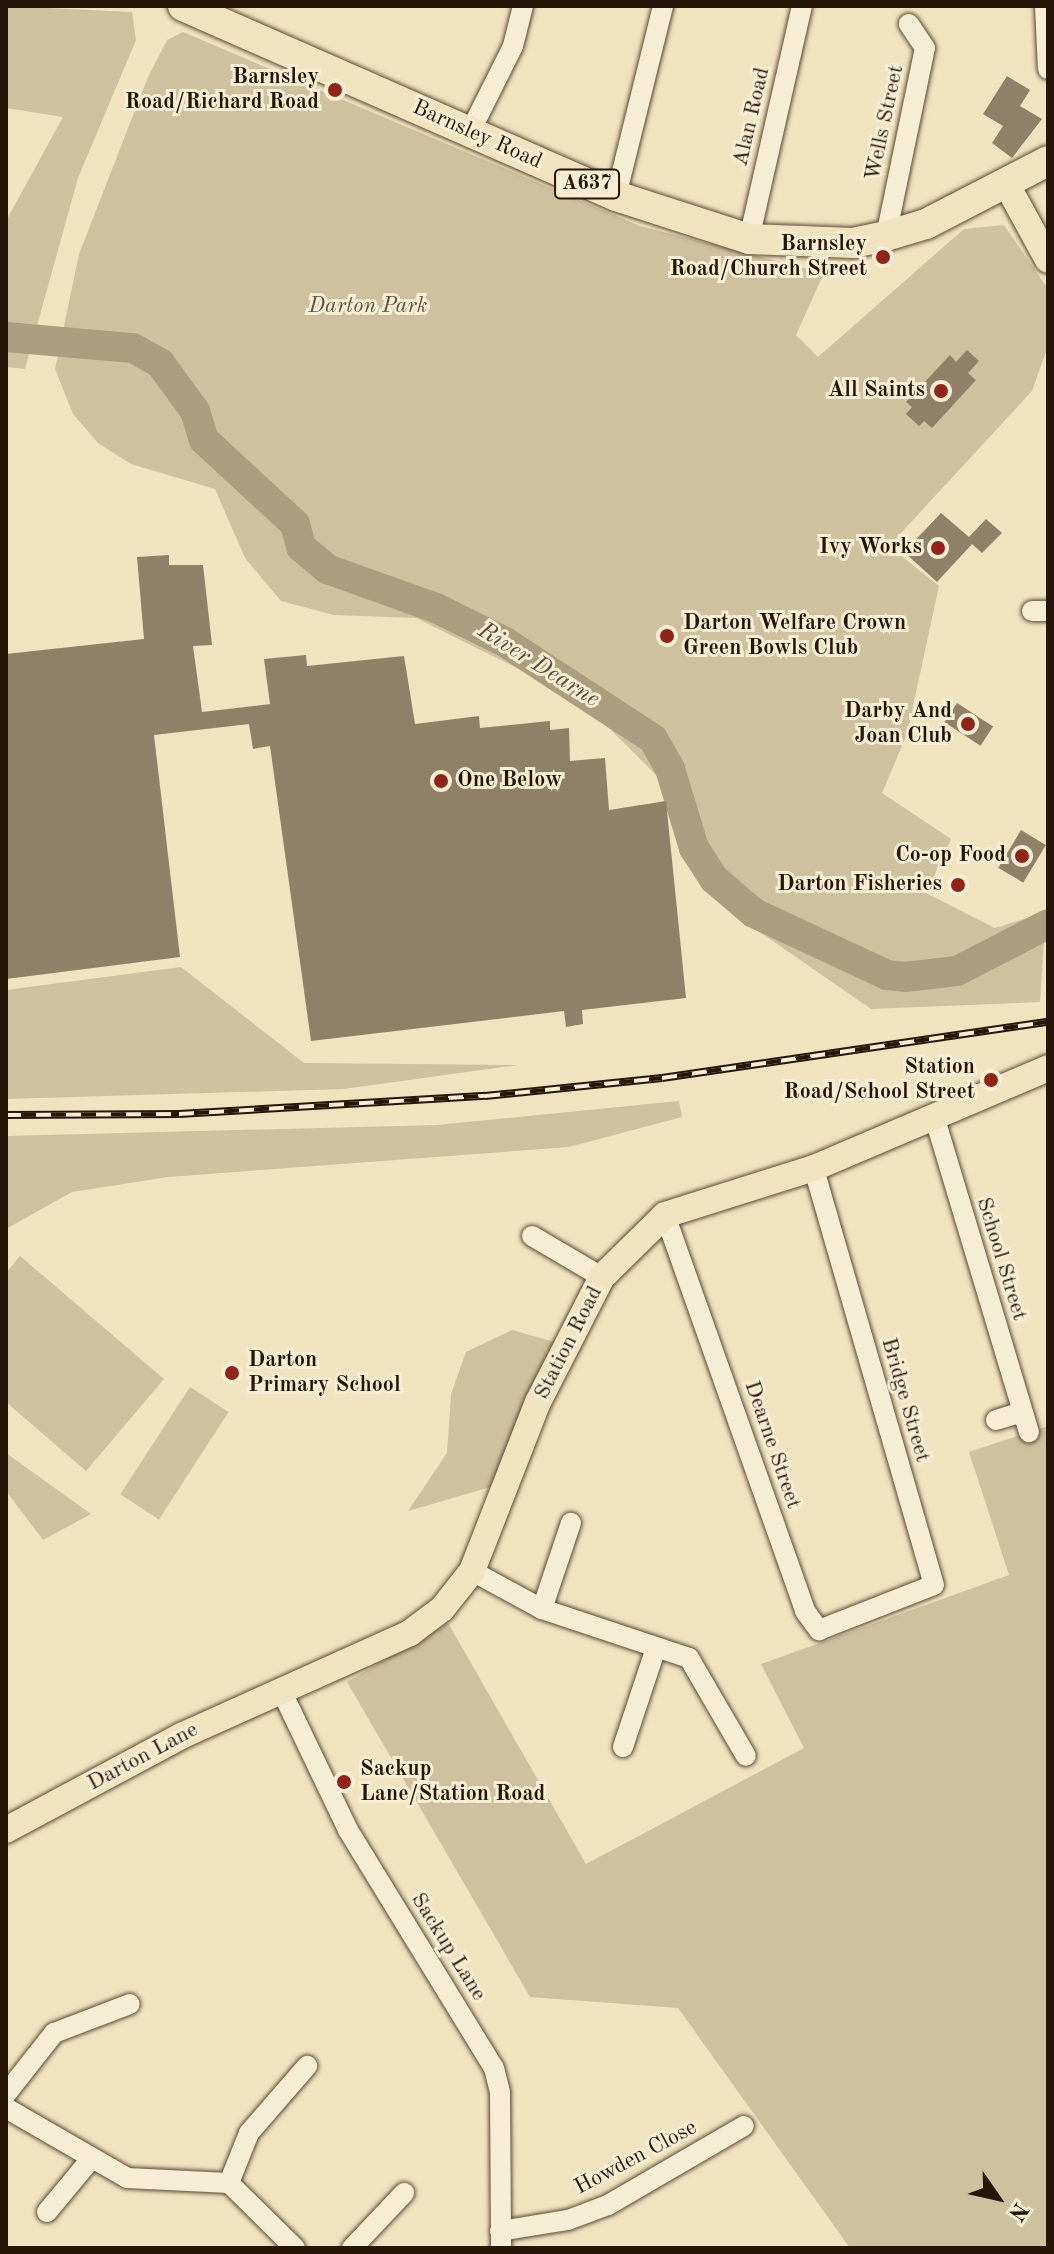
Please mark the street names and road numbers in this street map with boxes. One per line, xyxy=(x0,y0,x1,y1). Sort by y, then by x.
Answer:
street label: Wells Street xyxy=(860,63,910,183)
street label: Alan Road xyxy=(728,65,776,169)
street label: Barnsley Road xyxy=(408,95,546,175)
road number: A637 xyxy=(553,168,621,200)
street label: School Street xyxy=(970,1194,1032,1324)
street label: Station Road xyxy=(529,1282,609,1404)
street label: Bridge Street xyxy=(875,1335,935,1465)
street label: Dearne Street xyxy=(738,1378,806,1512)
street label: Darton Lane xyxy=(83,1717,203,1797)
street label: Sackup Lane xyxy=(404,1888,492,2006)
street label: Howden Close xyxy=(570,2115,702,2201)

